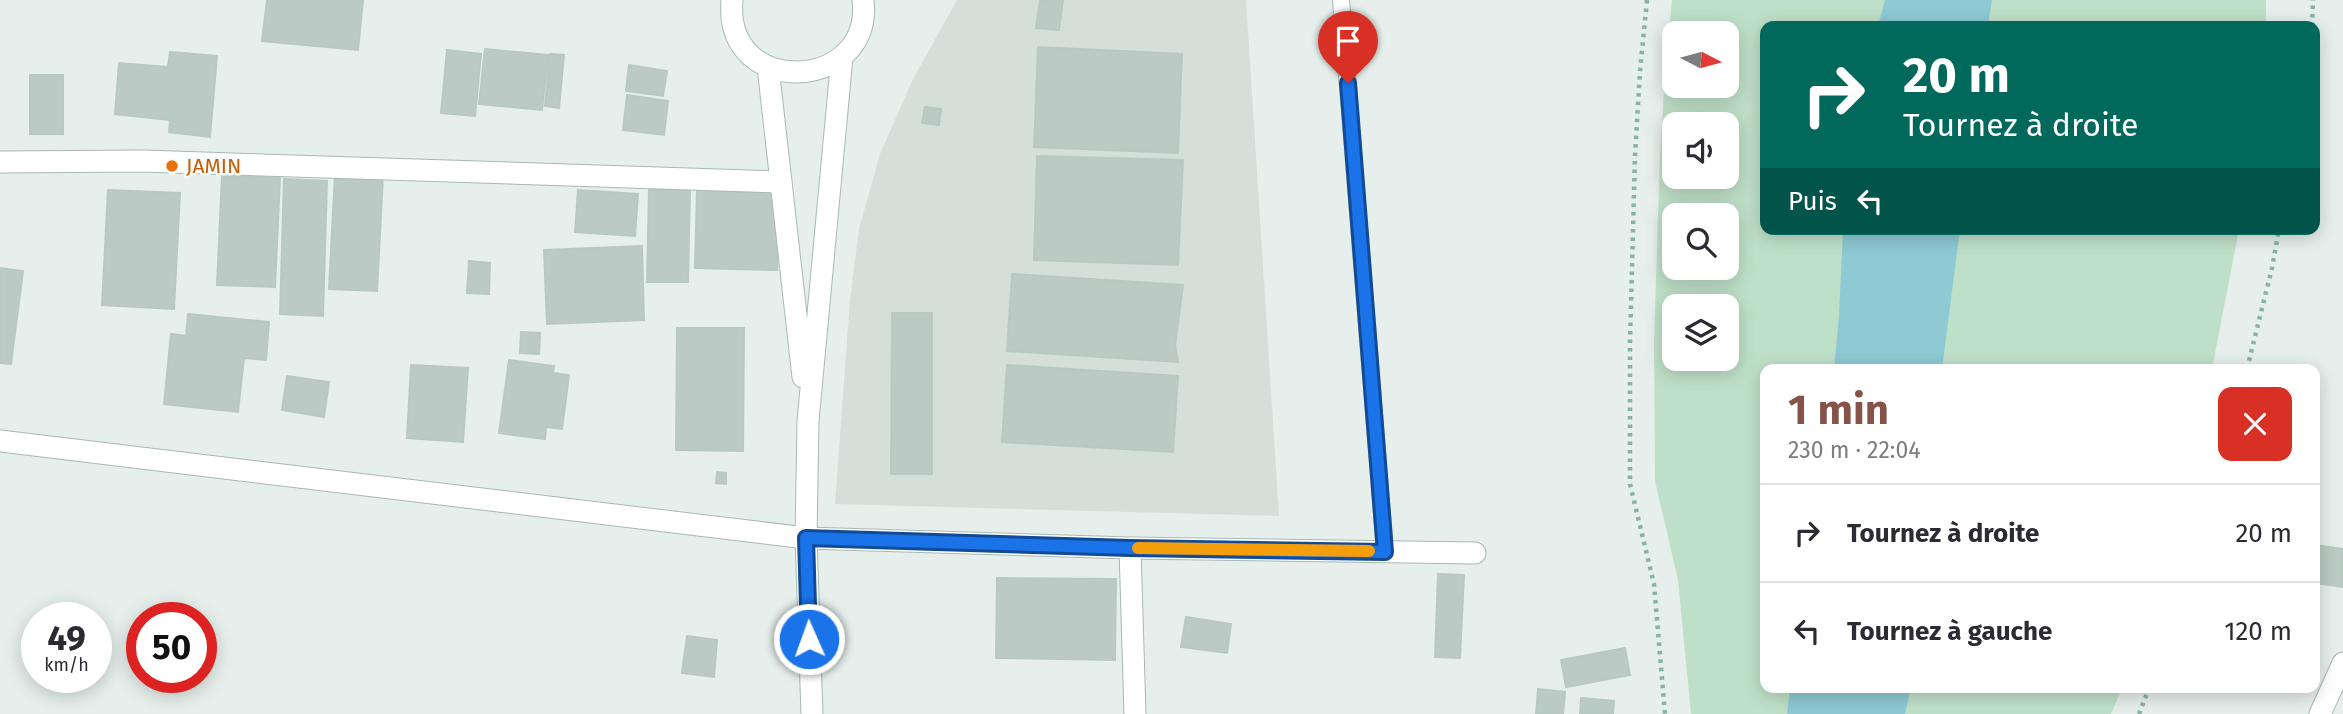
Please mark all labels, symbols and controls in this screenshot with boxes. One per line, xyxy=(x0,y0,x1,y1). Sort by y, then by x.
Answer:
pin xyxy=(1318,11,1378,83)
north arrow xyxy=(1662,21,1740,98)
map controls xyxy=(1662,21,1739,371)
icon: arrive xyxy=(1329,22,1367,60)
text: 20 m xyxy=(1903,46,2010,105)
icon: right xyxy=(1788,49,1879,140)
text: Tournez à droite xyxy=(1903,106,2139,144)
button: sound xyxy=(1662,112,1739,189)
place label: JAMIN xyxy=(186,153,241,179)
marker: JAMIN xyxy=(164,158,180,174)
icon: left xyxy=(1851,182,1889,220)
text: Puis xyxy=(1788,186,1837,217)
button: search xyxy=(1662,203,1739,280)
button: layers xyxy=(1662,294,1739,371)
text: 1 min xyxy=(1788,385,1889,435)
button: close xyxy=(2218,387,2292,461)
text: 230 m · 22:04 xyxy=(1788,436,1920,464)
icon: right xyxy=(1788,514,1826,552)
text: Tournez à droite xyxy=(1847,518,2039,549)
text: 20 m xyxy=(2235,518,2292,549)
speed limit sign: 50 xyxy=(126,602,217,693)
position arrow xyxy=(772,602,846,676)
icon: left xyxy=(1788,612,1826,650)
text: Tournez à gauche xyxy=(1847,616,2052,647)
text: 120 m xyxy=(2224,616,2292,647)
text: 49 xyxy=(47,617,86,659)
text: km/h xyxy=(44,654,89,676)

